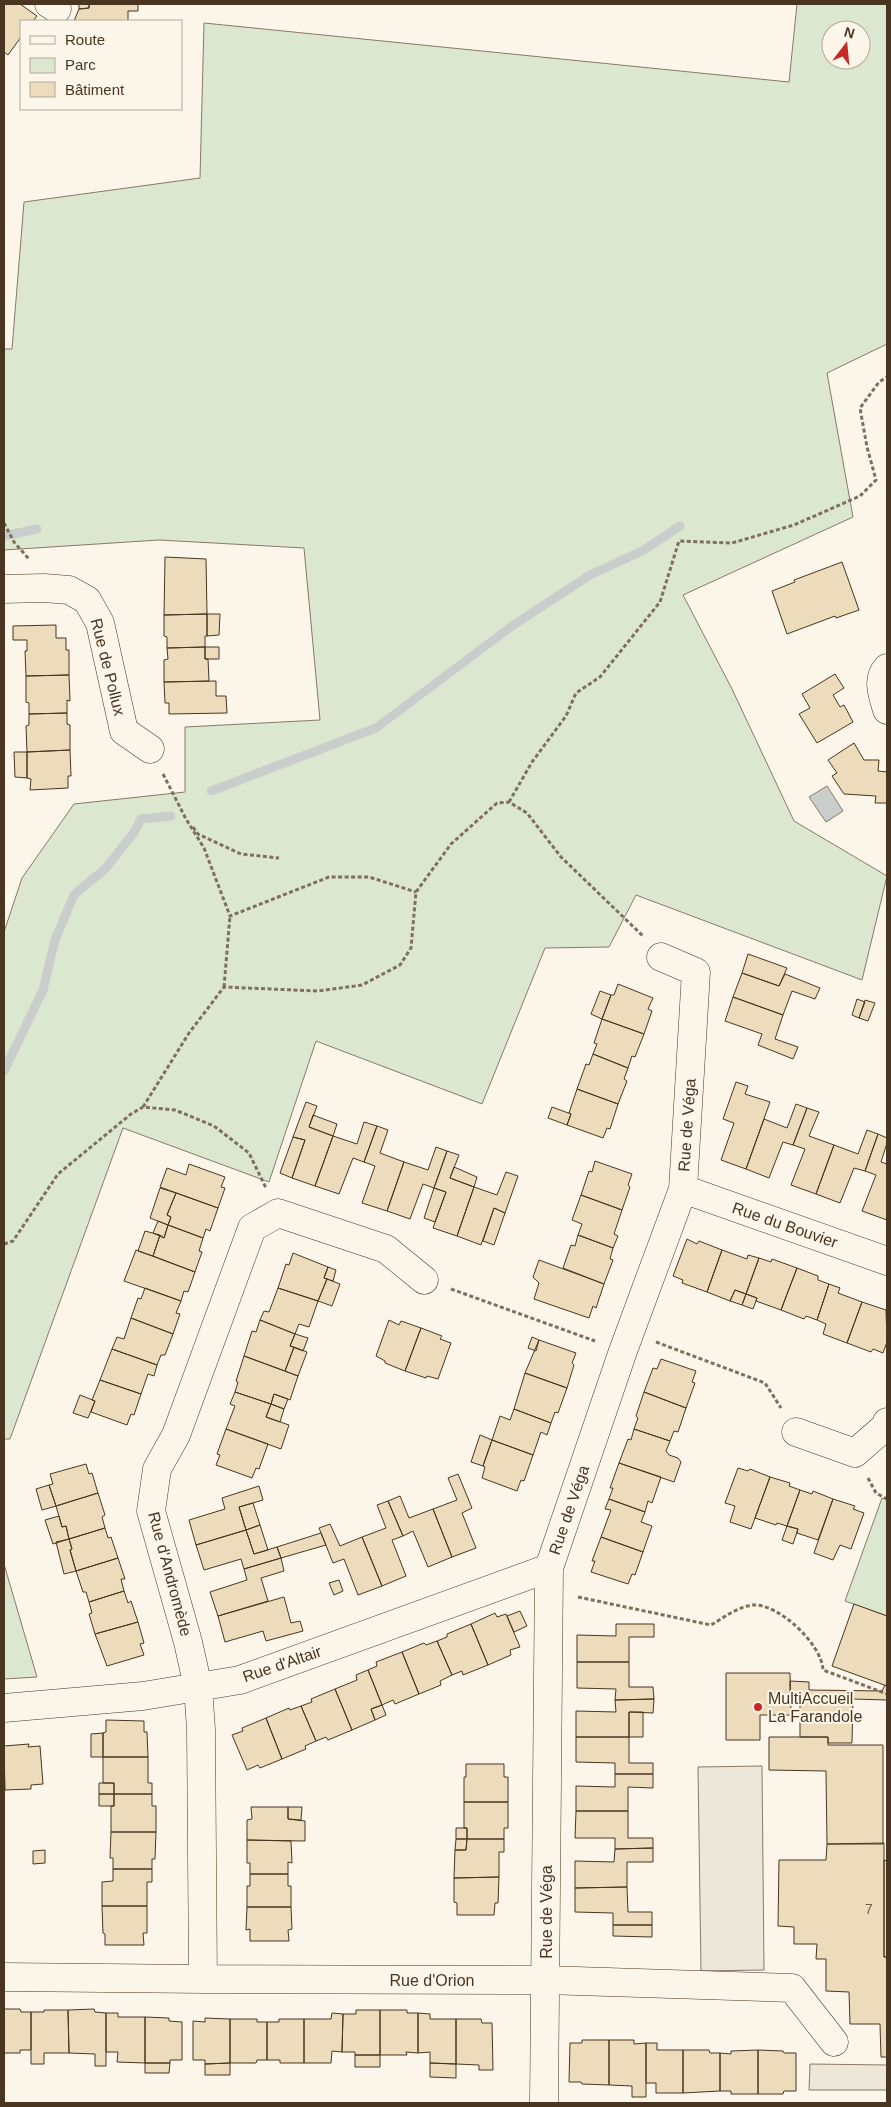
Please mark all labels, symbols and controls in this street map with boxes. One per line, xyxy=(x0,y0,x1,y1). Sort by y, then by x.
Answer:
legend xyxy=(20,20,182,110)
north arrow xyxy=(821,20,871,70)
text: N xyxy=(843,23,857,42)
text: Route xyxy=(65,31,105,48)
text: Parc xyxy=(65,56,96,73)
text: Bâtiment xyxy=(65,81,125,98)
street label: Rue de Pollux xyxy=(88,617,128,717)
street label: Rue de Véga xyxy=(675,1078,699,1172)
street label: Rue du Bouvier xyxy=(730,1199,841,1251)
street label: Rue de Véga xyxy=(546,1463,592,1557)
street label: Rue d'Andromède xyxy=(145,1510,195,1638)
street label: Rue d'Altair xyxy=(240,1642,324,1685)
place label: MultiAccueil La Farandole xyxy=(768,1690,862,1725)
marker: MultiAccueil La Farandole xyxy=(752,1701,764,1713)
street label: Rue de Véga xyxy=(538,1865,555,1959)
house number: 7 xyxy=(865,1901,873,1917)
street label: Rue d'Orion xyxy=(390,1972,474,1989)

